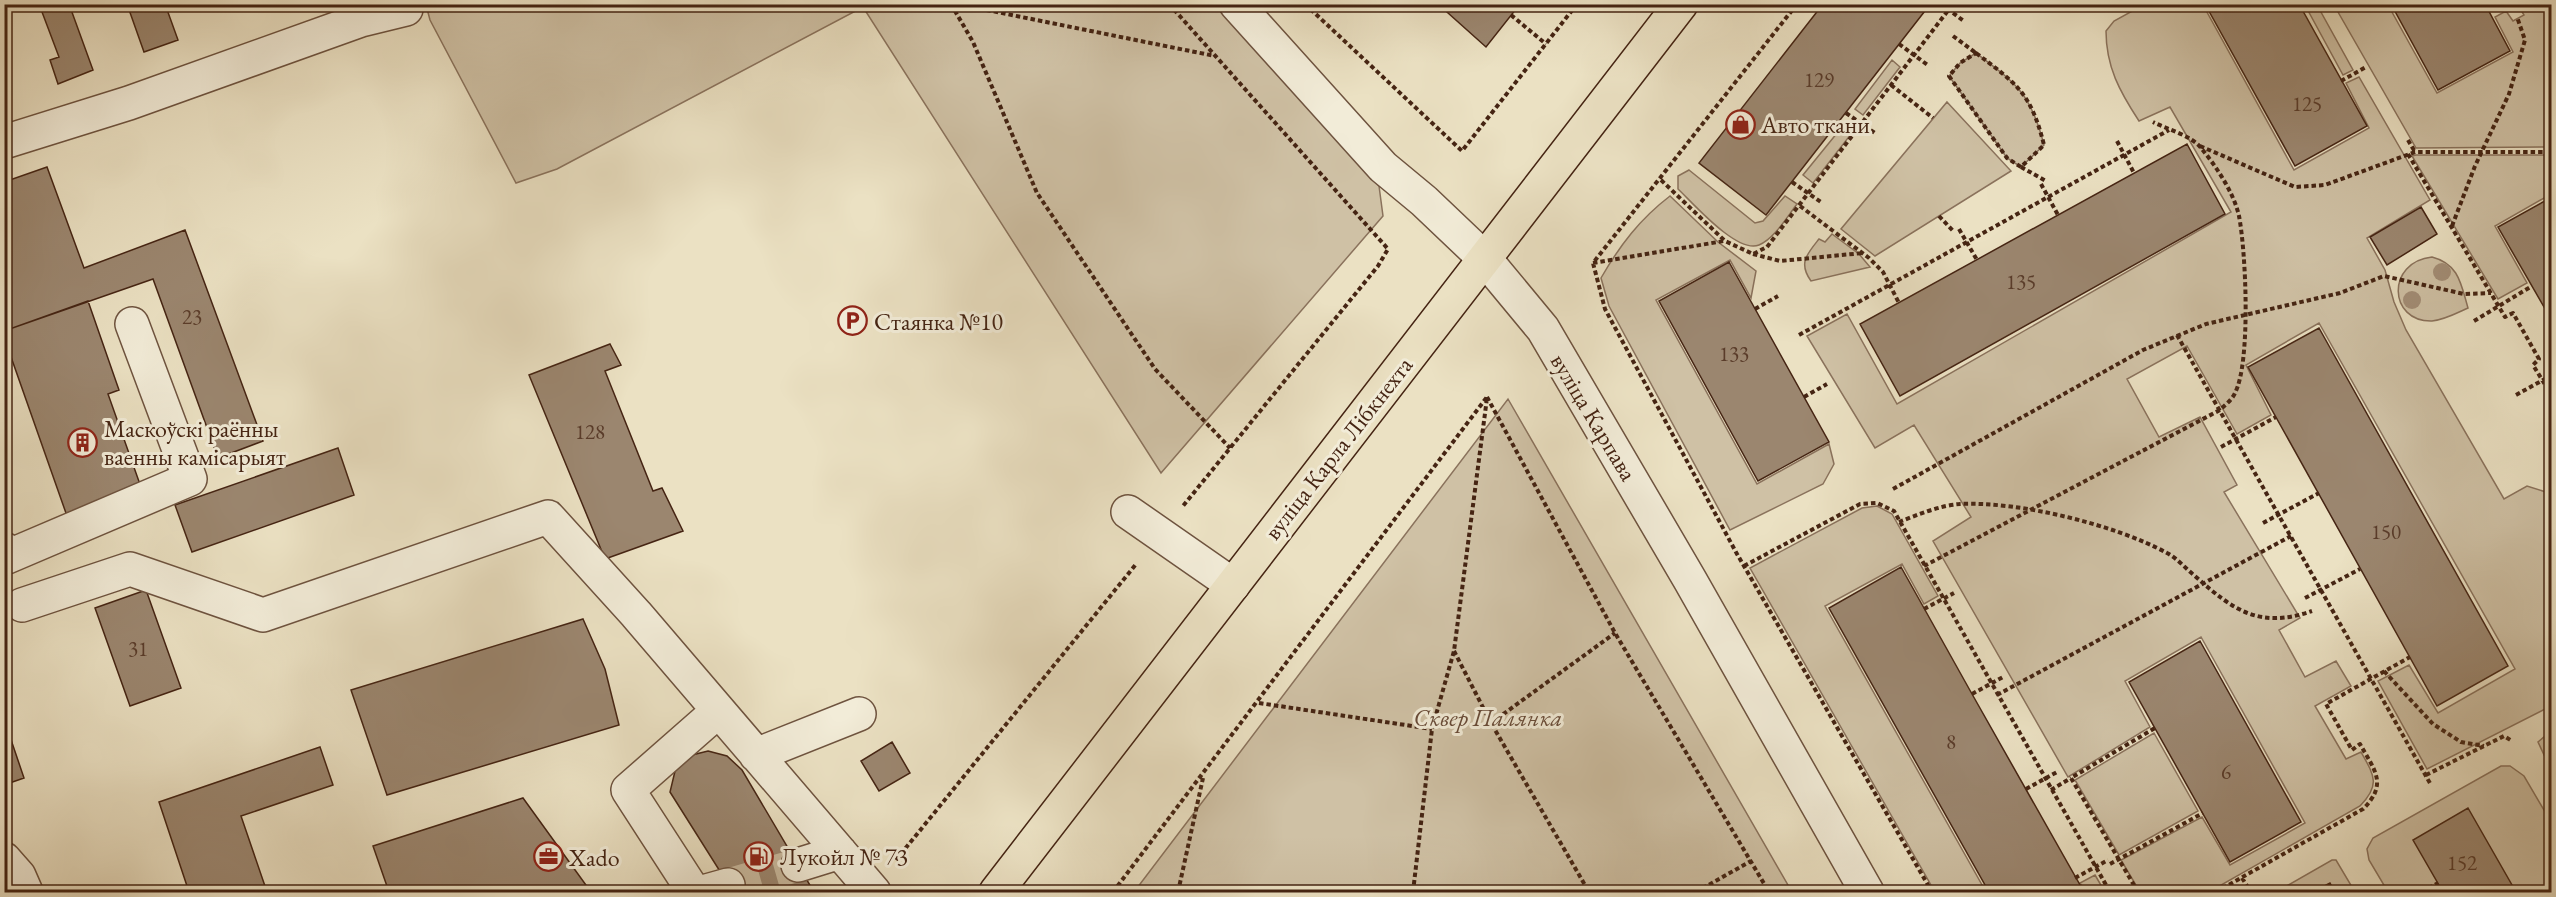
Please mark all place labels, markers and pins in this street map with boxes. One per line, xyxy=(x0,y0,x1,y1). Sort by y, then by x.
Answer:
shop icon: Авто ткани xyxy=(1724,108,1756,140)
place label: Авто ткани xyxy=(1760,109,1870,140)
parking icon: Стаянка №10 xyxy=(837,305,869,337)
place label: Стаянка №10 xyxy=(874,306,1003,337)
place label: Маскоўскі раённы ваенны камісарыят xyxy=(104,413,286,472)
building icon: Маскоўскі раённы ваенны камісарыят xyxy=(67,426,99,458)
fuel station icon: Лукойл № 73 xyxy=(743,840,775,872)
office icon: Xado xyxy=(532,841,564,873)
place label: Лукойл № 73 xyxy=(780,841,908,872)
place label: Xado xyxy=(568,842,620,873)

